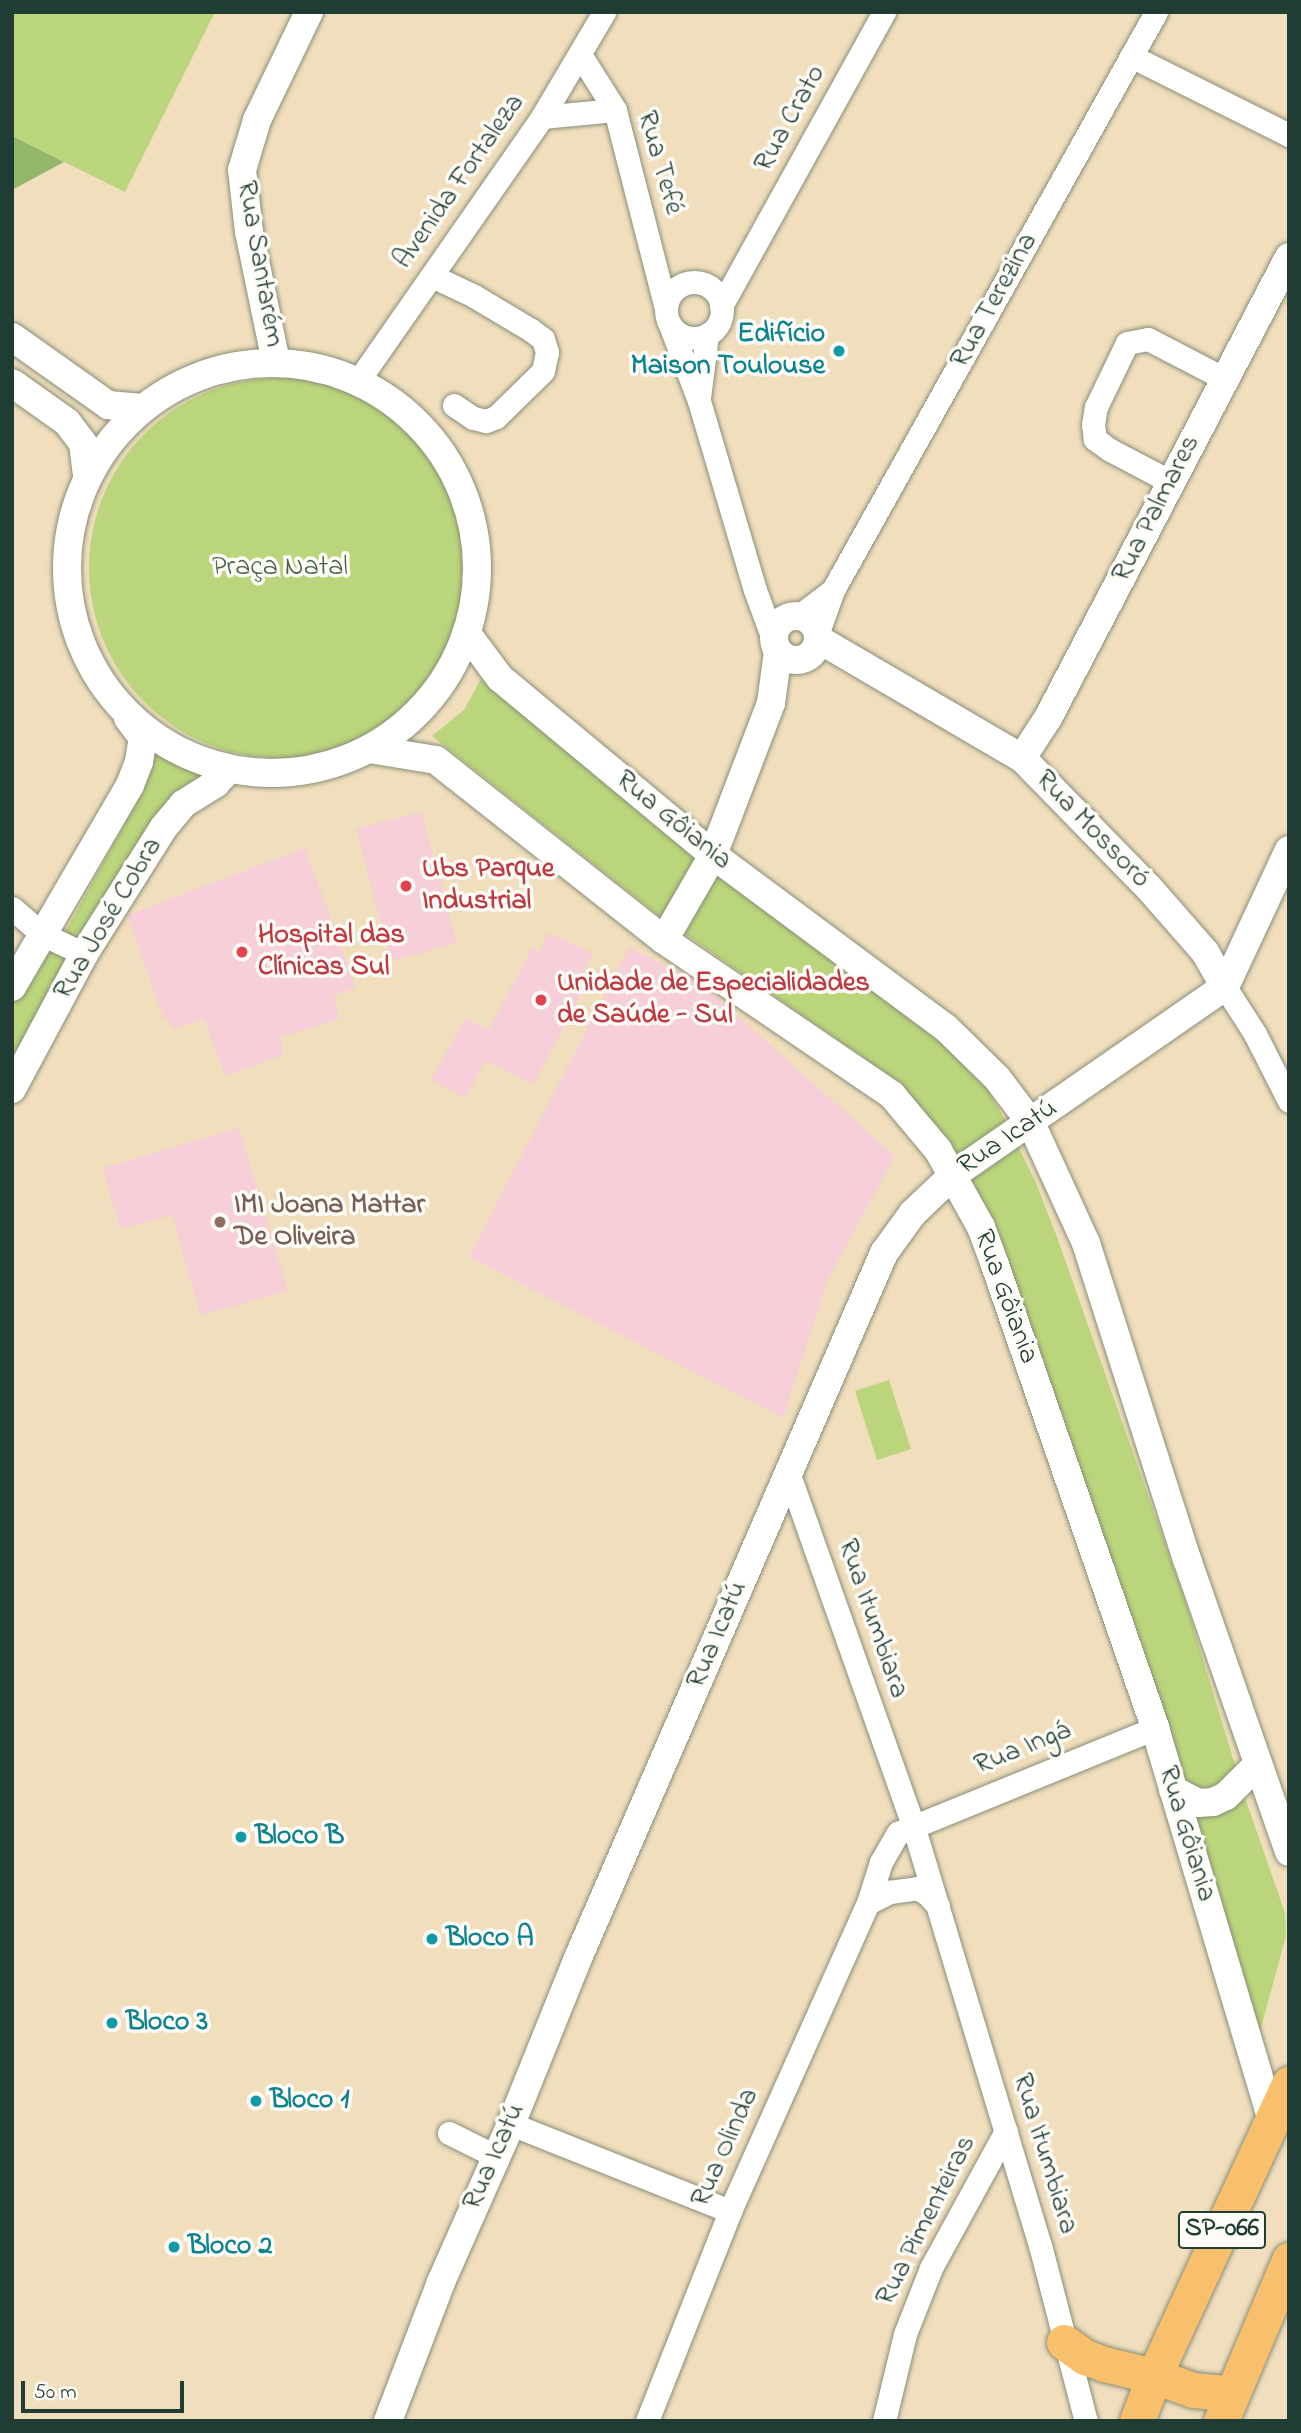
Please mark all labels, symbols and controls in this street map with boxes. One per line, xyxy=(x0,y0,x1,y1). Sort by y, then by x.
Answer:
street label: Rua Crato xyxy=(748,60,834,178)
street label: Avenida Fortaleza xyxy=(387,88,533,276)
street label: Rua Tefé xyxy=(628,107,690,219)
street label: Rua Santarém xyxy=(228,178,290,350)
street label: Rua Terezina xyxy=(944,228,1046,374)
place label: Edifício Maison Toulouse xyxy=(631,318,825,384)
marker: Edifício Maison Toulouse xyxy=(831,343,847,359)
street label: Rua Palmares xyxy=(1106,430,1208,588)
park label: Praça Natal xyxy=(212,551,348,585)
street label: Rua Gôiania xyxy=(608,764,738,878)
street label: Rua Mossoró xyxy=(1027,764,1157,896)
street label: Rua José Cobra xyxy=(47,832,171,1006)
place label: Ubs Parque Industrial xyxy=(422,853,554,919)
marker: Ubs Parque Industrial xyxy=(396,876,416,896)
place label: Hospital das Clínicas Sul xyxy=(258,919,405,985)
marker: Hospital das Clínicas Sul xyxy=(232,942,252,962)
place label: Unidade de Especialidades de Saúde - Sul xyxy=(557,967,870,1033)
marker: Unidade de Especialidades de Saúde - Sul xyxy=(531,990,551,1010)
street label: Rua Icatú xyxy=(952,1092,1064,1184)
place label: IMI Joana Mattar De Oliveira xyxy=(234,1189,425,1255)
marker: IMI Joana Mattar De Oliveira xyxy=(212,1214,228,1230)
street label: Rua Gôiania xyxy=(965,1226,1045,1368)
street label: Rua Itumbiara xyxy=(829,1535,915,1703)
street label: Rua Icatú xyxy=(680,1576,756,1694)
street label: Rua Ingá xyxy=(970,1715,1076,1783)
street label: Rua Gôiania xyxy=(1150,1762,1222,1906)
place label: Bloco B xyxy=(255,1820,344,1854)
marker: Bloco B xyxy=(233,1829,249,1845)
place label: Bloco A xyxy=(446,1922,534,1956)
marker: Bloco A xyxy=(424,1931,440,1947)
place label: Bloco 3 xyxy=(126,2006,208,2040)
marker: Bloco 3 xyxy=(104,2015,120,2031)
street label: Rua Itumbiara xyxy=(1004,2070,1084,2238)
street label: Rua Olinda xyxy=(685,2083,767,2213)
place label: Bloco 1 xyxy=(270,2084,349,2118)
marker: Bloco 1 xyxy=(248,2093,264,2109)
street label: Rua Icatú xyxy=(457,2099,533,2215)
street label: Rua Pimenteiras xyxy=(870,2130,984,2312)
road number: SP-066 xyxy=(1176,2208,1268,2252)
place label: Bloco 2 xyxy=(188,2230,272,2264)
marker: Bloco 2 xyxy=(166,2239,182,2255)
scale bar xyxy=(24,2366,187,2410)
text: 50 m xyxy=(34,2378,77,2408)

